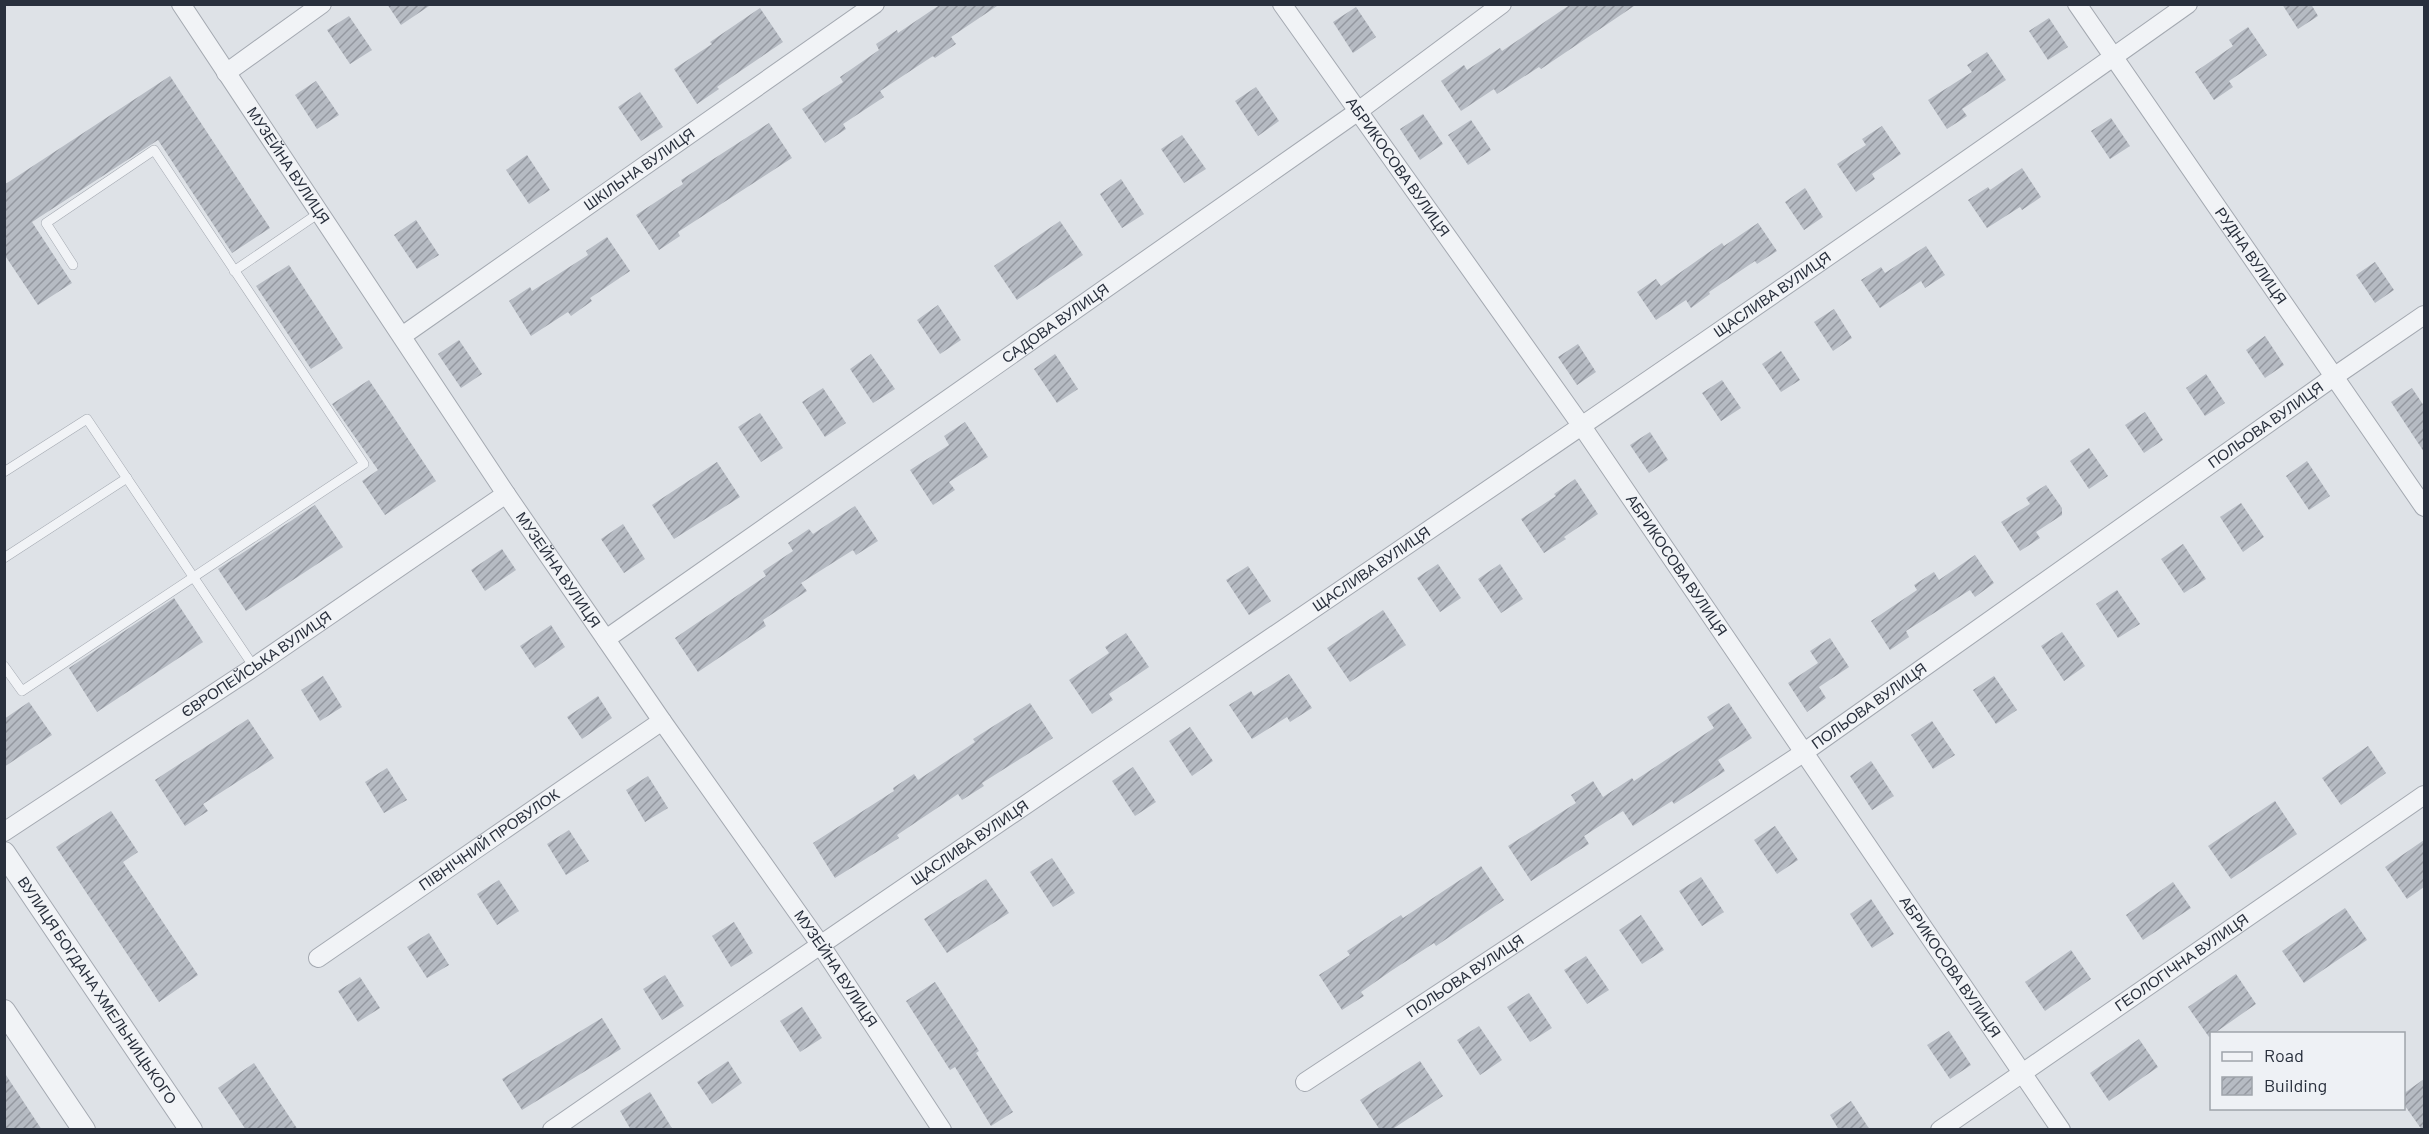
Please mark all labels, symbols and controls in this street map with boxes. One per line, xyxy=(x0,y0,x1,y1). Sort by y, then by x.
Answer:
street label: АБРИКОСОВА ВУЛИЦЯ xyxy=(1343,93,1454,240)
street label: МУЗЕЙНА ВУЛИЦЯ xyxy=(244,103,334,227)
street label: ШКІЛЬНА ВУЛИЦЯ xyxy=(580,123,698,214)
street label: РУДНА ВУЛИЦЯ xyxy=(2212,203,2291,307)
street label: ЩАСЛИВА ВУЛИЦЯ xyxy=(1710,247,1834,341)
street label: САДОВА ВУЛИЦЯ xyxy=(998,279,1112,367)
street label: ПОЛЬОВА ВУЛИЦЯ xyxy=(2204,377,2326,471)
street label: АБРИКОСОВА ВУЛИЦЯ xyxy=(1623,491,1732,639)
street label: МУЗЕЙНА ВУЛИЦЯ xyxy=(513,508,605,631)
street label: ЩАСЛИВА ВУЛИЦЯ xyxy=(1309,522,1433,615)
street label: ЄВРОПЕЙСЬКА ВУЛИЦЯ xyxy=(177,607,334,721)
street label: ПОЛЬОВА ВУЛИЦЯ xyxy=(1808,658,1930,752)
street label: ПІВНІЧНИЙ ПРОВУЛОК xyxy=(415,784,563,894)
street label: ЩАСЛИВА ВУЛИЦЯ xyxy=(907,795,1031,888)
street label: ВУЛИЦЯ БОГДАНА ХМЕЛЬНИЦЬКОГО xyxy=(15,873,181,1107)
street label: АБРИКОСОВА ВУЛИЦЯ xyxy=(1896,892,2005,1040)
street label: МУЗЕЙНА ВУЛИЦЯ xyxy=(791,906,882,1030)
street label: ГЕОЛОГІЧНА ВУЛИЦЯ xyxy=(2111,909,2251,1014)
street label: ПОЛЬОВА ВУЛИЦЯ xyxy=(1403,930,1527,1021)
legend xyxy=(2210,1032,2405,1110)
text: Road xyxy=(2264,1044,2304,1066)
text: Building xyxy=(2264,1074,2327,1096)

